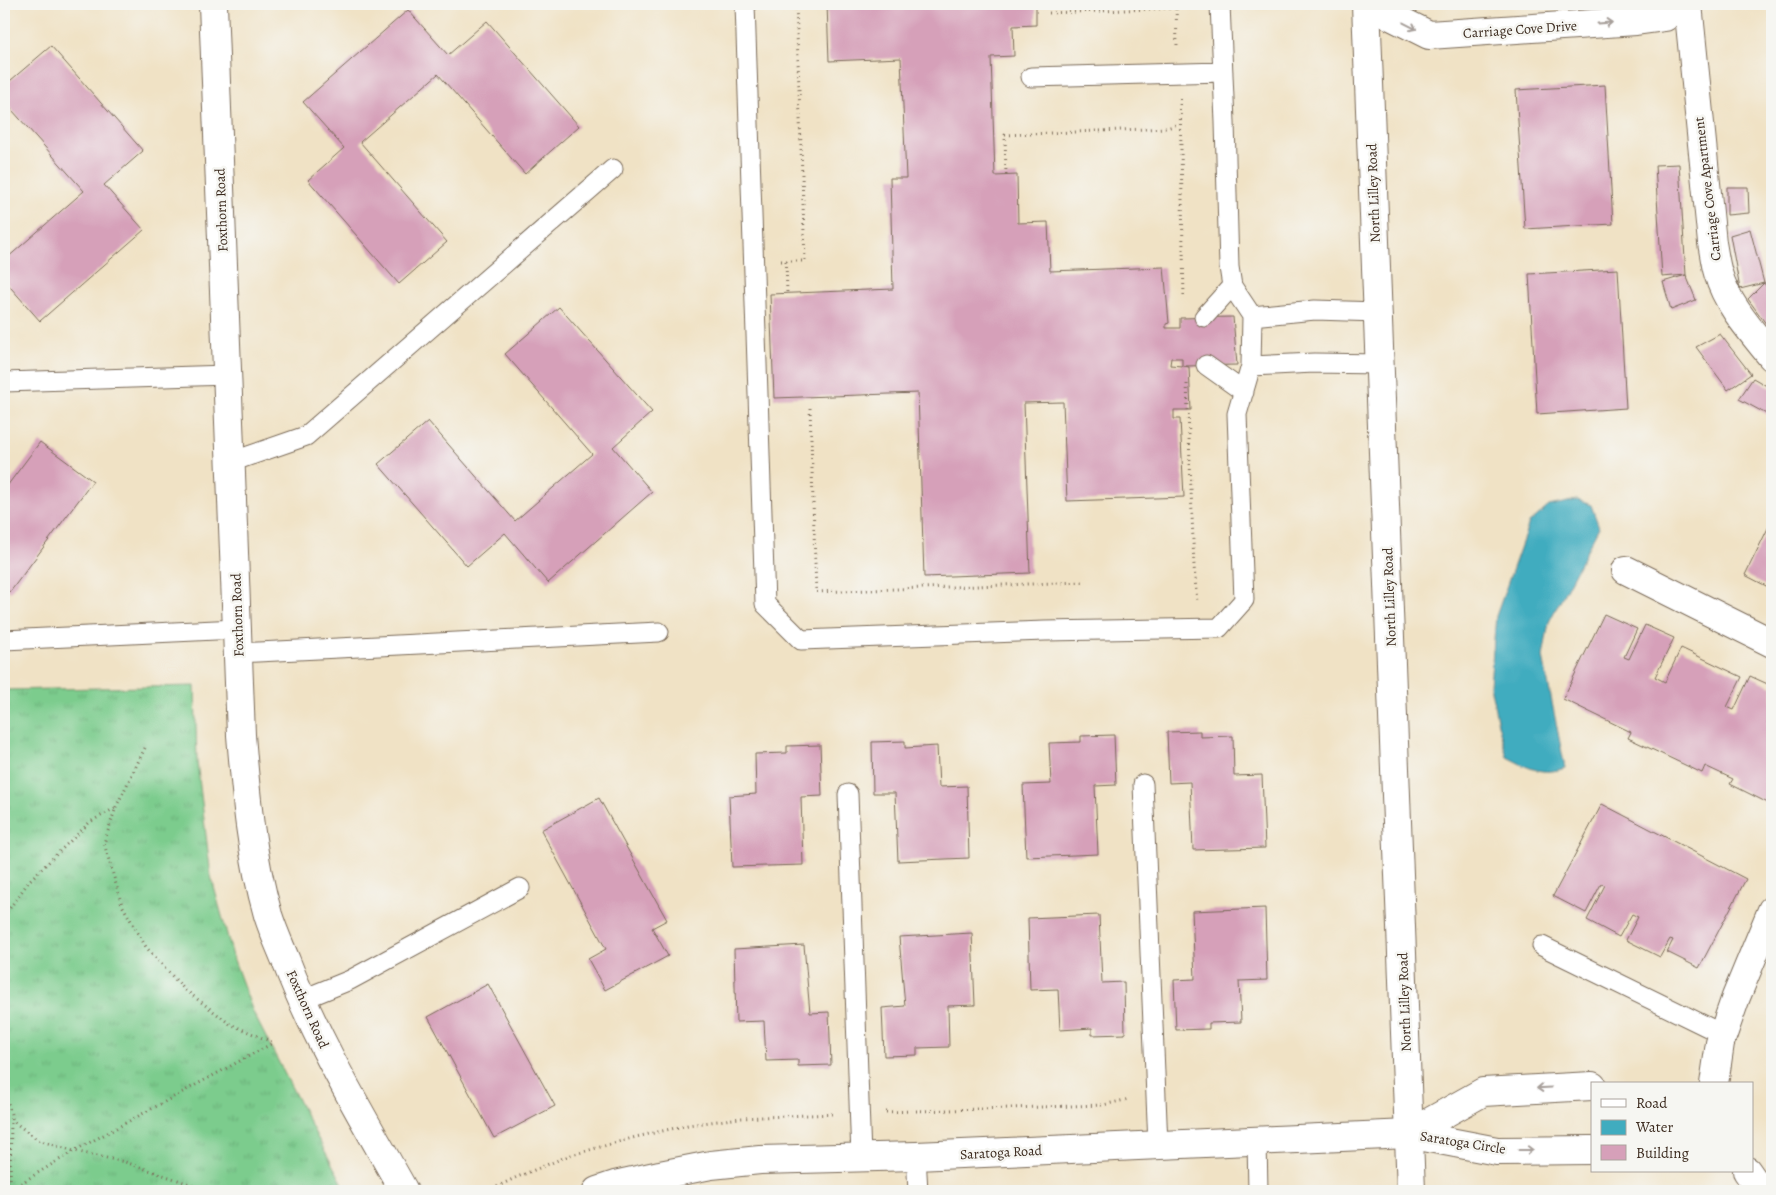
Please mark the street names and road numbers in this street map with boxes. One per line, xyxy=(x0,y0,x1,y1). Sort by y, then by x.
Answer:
street label: Carriage Cove Drive xyxy=(1462,16,1578,43)
street label: Carriage Cove Apartment xyxy=(1689,116,1726,262)
street label: North Lilley Road xyxy=(1362,143,1385,243)
street label: Foxthorn Road xyxy=(211,167,232,252)
street label: North Lilley Road xyxy=(1378,547,1401,647)
street label: Foxthorn Road xyxy=(227,572,248,657)
street label: North Lilley Road xyxy=(1393,952,1416,1052)
street label: Foxthorn Road xyxy=(282,967,333,1052)
street label: Saratoga Circle xyxy=(1419,1126,1507,1159)
street label: Saratoga Road xyxy=(959,1141,1043,1164)

